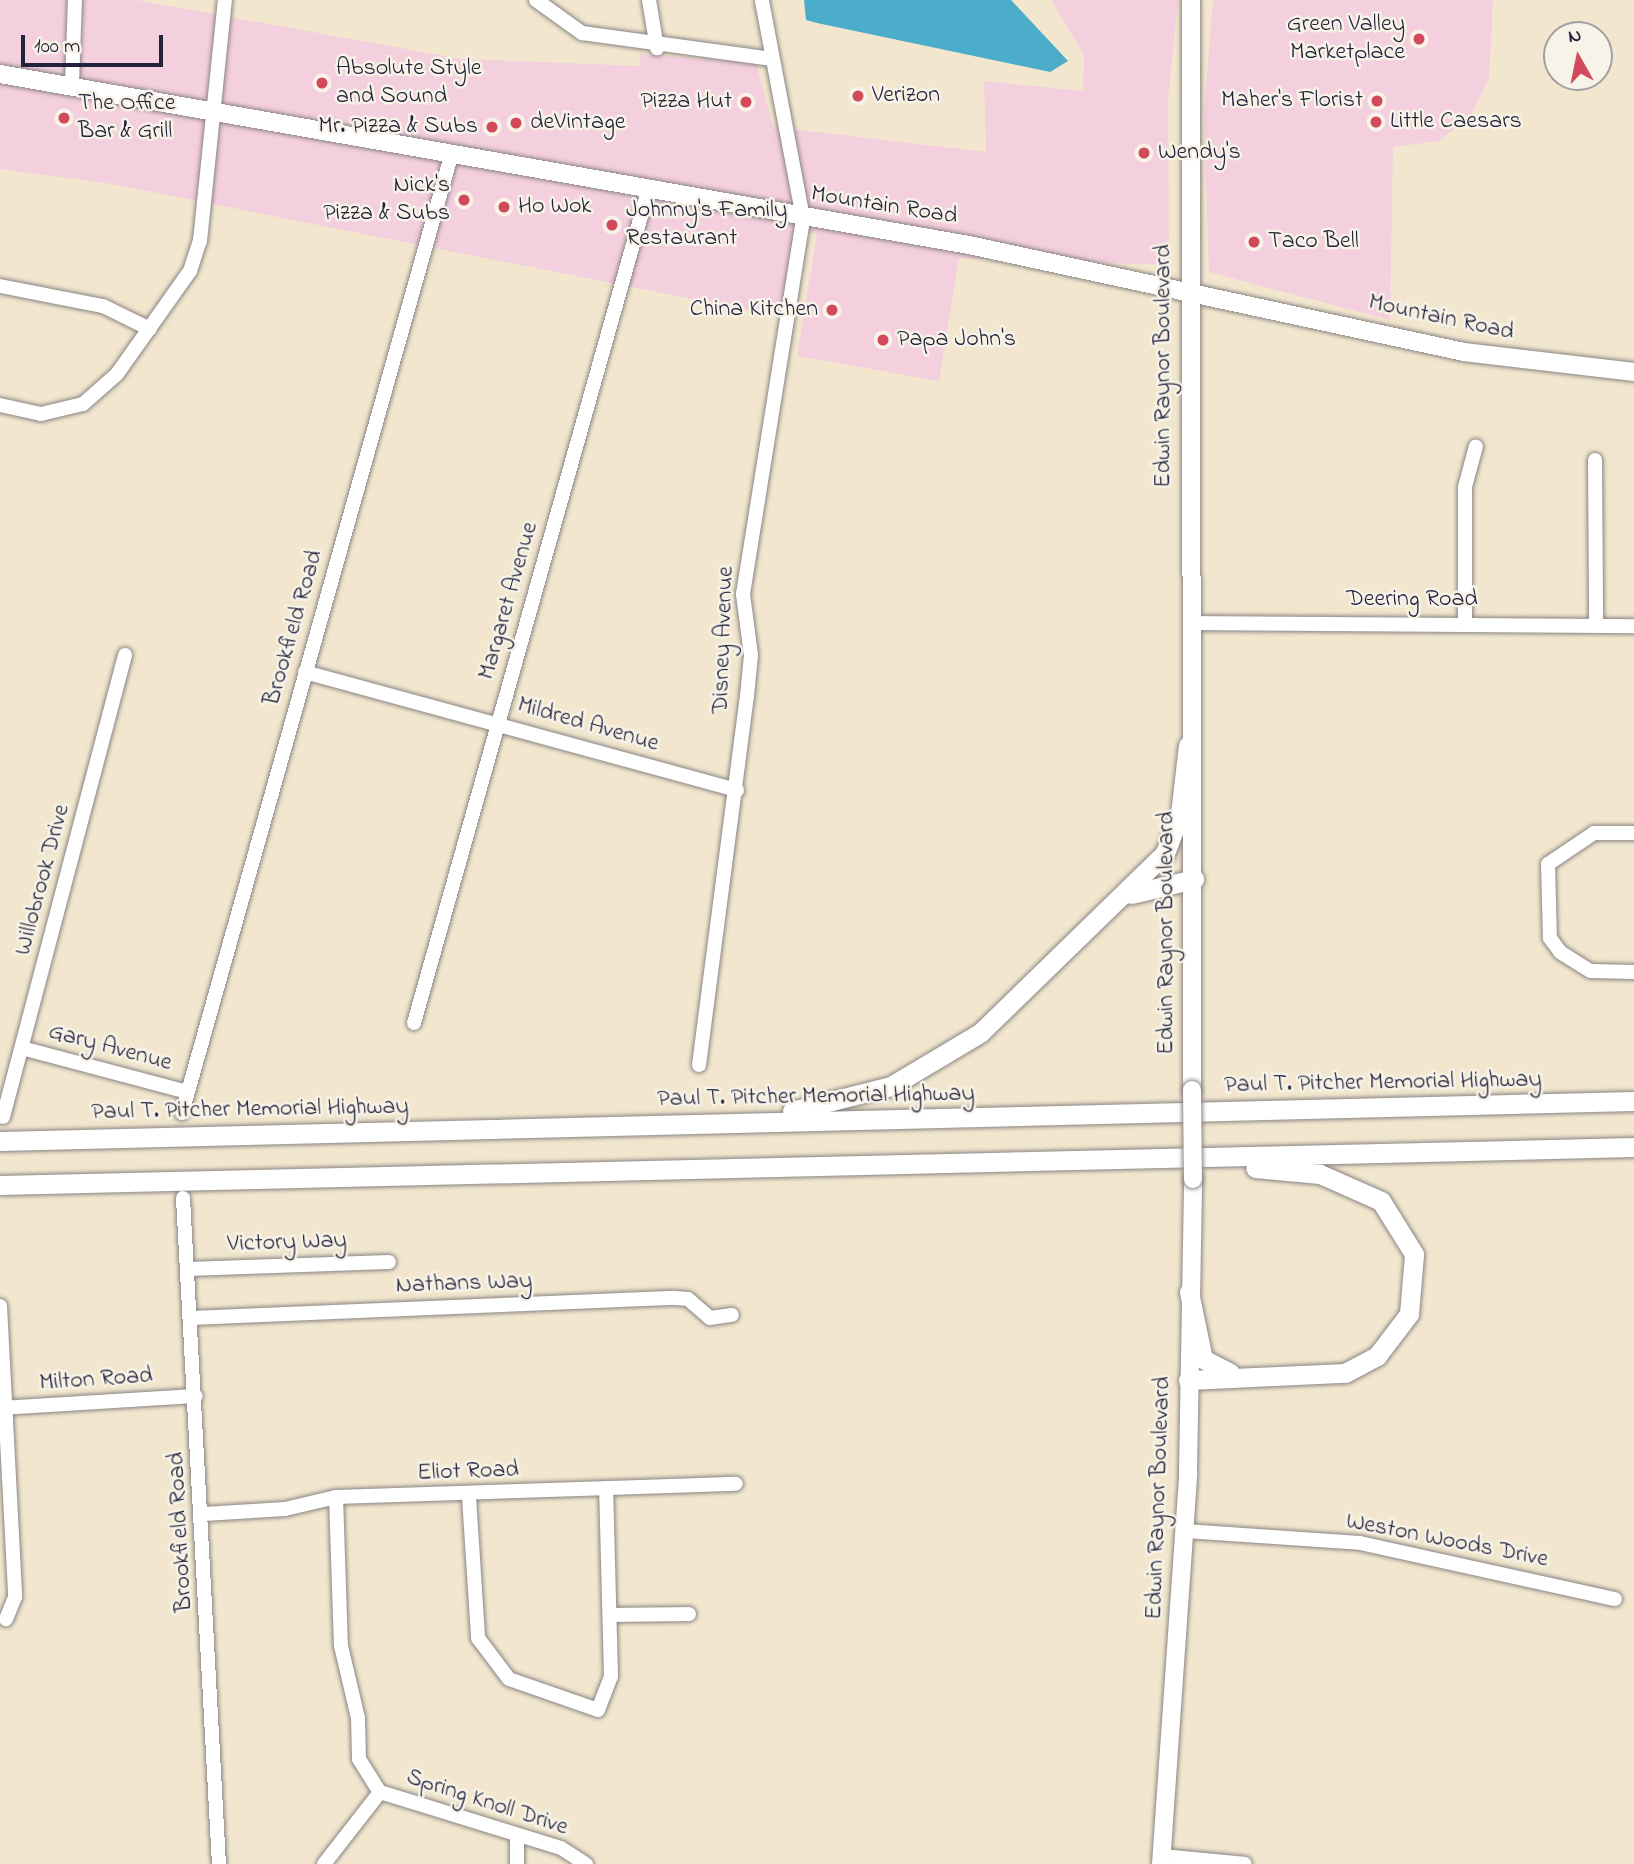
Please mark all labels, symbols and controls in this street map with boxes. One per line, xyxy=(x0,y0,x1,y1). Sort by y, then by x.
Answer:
place label: Green Valley Marketplace xyxy=(1287,11,1405,67)
scale bar xyxy=(24,21,166,65)
north arrow xyxy=(1543,21,1613,91)
text: N xyxy=(1566,22,1583,51)
marker: Green Valley Marketplace xyxy=(1411,31,1427,47)
text: 100 m xyxy=(34,32,80,62)
place label: Absolute Style and Sound xyxy=(336,55,482,111)
marker: Absolute Style and Sound xyxy=(314,75,330,91)
place label: Verizon xyxy=(872,82,940,110)
place label: Maher's Florist xyxy=(1221,87,1363,115)
place label: Pizza Hut xyxy=(640,88,732,116)
marker: Verizon xyxy=(850,88,866,104)
place label: The Office Bar & Grill xyxy=(78,90,176,146)
marker: Maher's Florist xyxy=(1369,93,1385,109)
marker: Pizza Hut xyxy=(738,94,754,110)
place label: Little Caesars xyxy=(1390,108,1522,136)
place label: deVintage xyxy=(530,109,625,137)
marker: The Office Bar & Grill xyxy=(56,110,72,126)
place label: Mr. Pizza & Subs xyxy=(318,113,478,141)
marker: Little Caesars xyxy=(1368,114,1384,130)
marker: deVintage xyxy=(508,115,524,131)
marker: Mr. Pizza & Subs xyxy=(484,119,500,135)
place label: Wendy's xyxy=(1158,139,1241,167)
marker: Wendy's xyxy=(1136,145,1152,161)
place label: Nick's Pizza & Subs xyxy=(323,172,450,228)
street label: Mountain Road xyxy=(809,180,959,232)
marker: Nick's Pizza & Subs xyxy=(456,192,472,208)
place label: Ho Wok xyxy=(518,193,591,221)
place label: Johnny's Family Restaurant xyxy=(626,197,787,253)
marker: Ho Wok xyxy=(496,199,512,215)
marker: Johnny's Family Restaurant xyxy=(604,217,620,233)
place label: Taco Bell xyxy=(1268,228,1359,256)
marker: Taco Bell xyxy=(1246,234,1262,250)
street label: Edwin Raynor Boulevard xyxy=(1150,244,1178,488)
street label: Mountain Road xyxy=(1366,289,1516,347)
place label: China Kitchen xyxy=(690,296,818,324)
marker: China Kitchen xyxy=(824,302,840,318)
place label: Papa John's xyxy=(897,326,1016,354)
marker: Papa John's xyxy=(875,332,891,348)
street label: Margaret Avenue xyxy=(473,519,545,683)
street label: Brookfield Road xyxy=(258,547,330,709)
street label: Disney Avenue xyxy=(707,566,741,714)
street label: Deering Road xyxy=(1346,586,1478,614)
street label: Mildred Avenue xyxy=(514,691,662,759)
street label: Willobrook Drive xyxy=(9,801,77,959)
street label: Edwin Raynor Boulevard xyxy=(1153,811,1181,1055)
street label: Gary Avenue xyxy=(45,1018,175,1078)
street label: Paul T. Pitcher Memorial Highway xyxy=(1224,1066,1542,1100)
street label: Paul T. Pitcher Memorial Highway xyxy=(657,1080,975,1114)
street label: Paul T. Pitcher Memorial Highway xyxy=(91,1093,409,1127)
street label: Victory Way xyxy=(227,1227,347,1259)
street label: Nathans Way xyxy=(395,1267,533,1301)
street label: Milton Road xyxy=(38,1362,154,1398)
street label: Edwin Raynor Boulevard xyxy=(1140,1376,1178,1620)
street label: Brookfield Road xyxy=(162,1451,200,1613)
street label: Eliot Road xyxy=(417,1456,519,1488)
street label: Weston Woods Drive xyxy=(1343,1507,1551,1575)
street label: Spring Knoll Drive xyxy=(403,1763,571,1843)

